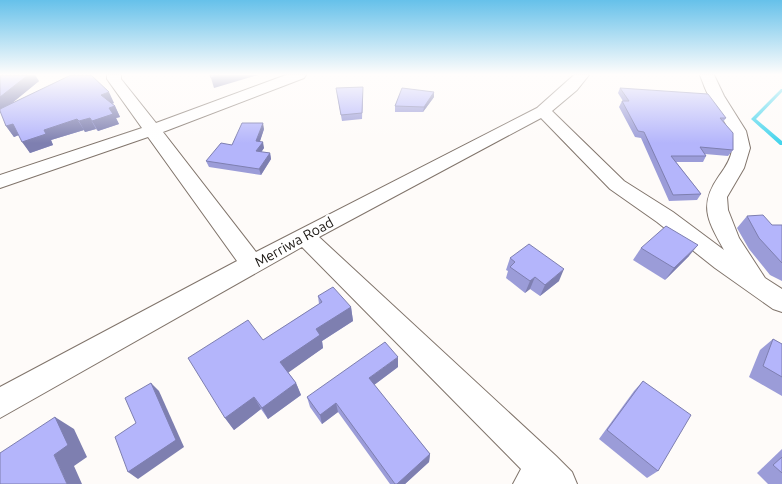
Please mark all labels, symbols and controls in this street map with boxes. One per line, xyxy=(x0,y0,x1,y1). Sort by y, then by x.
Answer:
street label: Merriwa Road xyxy=(252,214,336,270)

